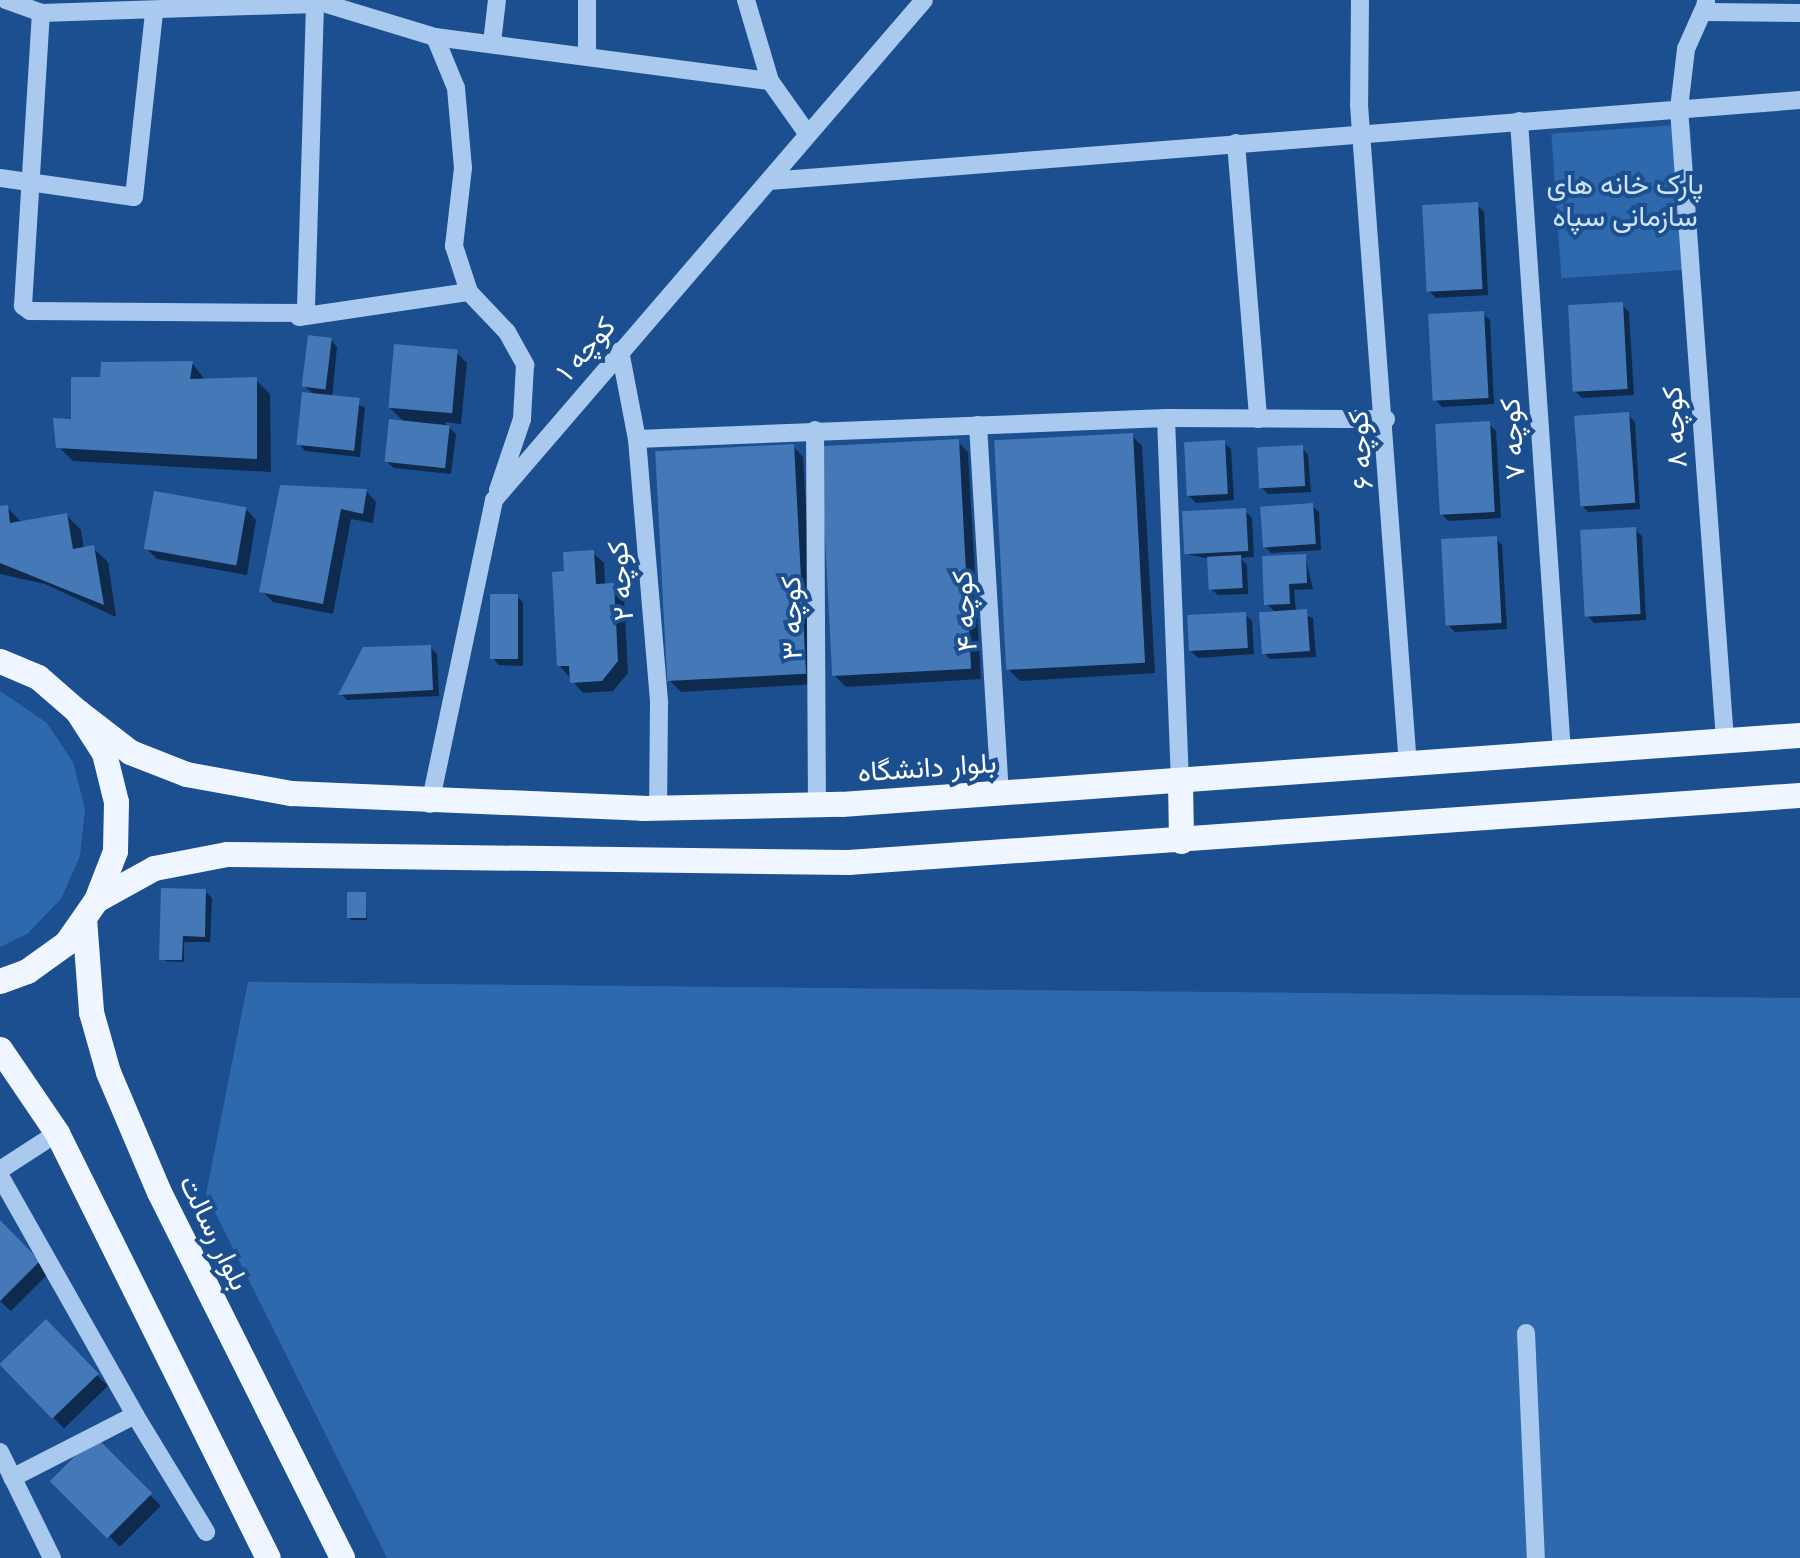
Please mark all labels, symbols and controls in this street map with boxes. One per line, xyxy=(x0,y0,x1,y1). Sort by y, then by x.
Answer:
park label: پارک خانه های سازمانی سپاه xyxy=(1546,168,1704,234)
street label: کوچه ۱ xyxy=(549,310,623,388)
street label: کوچه ۸ xyxy=(1655,385,1695,469)
street label: کوچه ۷ xyxy=(1493,397,1533,481)
street label: کوچه ۶ xyxy=(1341,409,1381,491)
street label: کوچه ۲ xyxy=(601,540,641,622)
street label: کوچه ۴ xyxy=(945,569,985,653)
street label: کوچه ۳ xyxy=(774,576,810,660)
street label: بلوار دانشگاه xyxy=(856,746,998,790)
street label: بلوار رسالت xyxy=(172,1170,256,1296)

